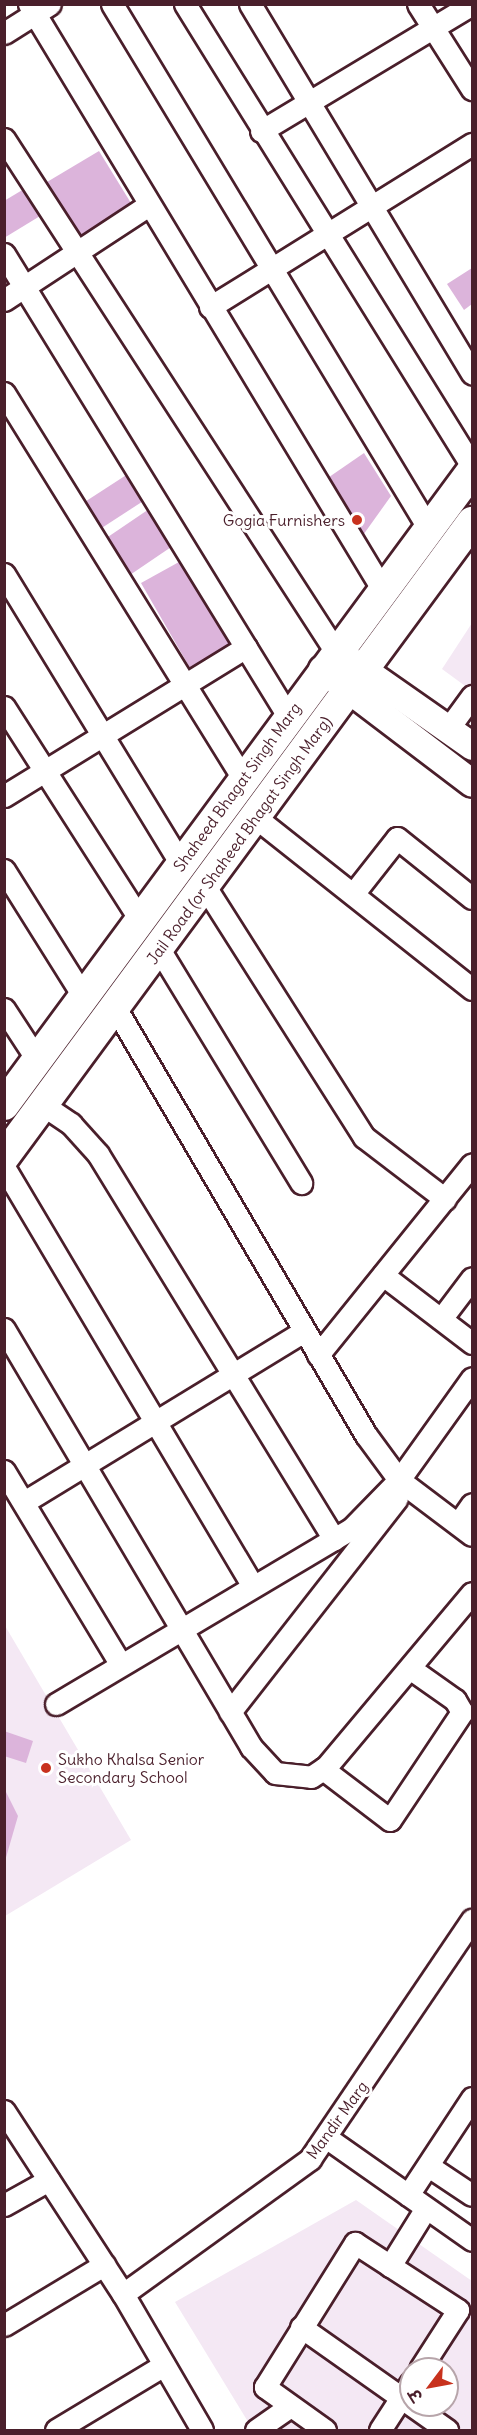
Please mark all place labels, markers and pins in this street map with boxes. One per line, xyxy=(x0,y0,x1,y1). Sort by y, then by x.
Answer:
place label: Gogia Furnishers xyxy=(223,510,345,530)
marker: Gogia Furnishers xyxy=(350,513,364,527)
place label: Sukho Khalsa Senior Secondary School xyxy=(58,1749,204,1787)
marker: Sukho Khalsa Senior Secondary School xyxy=(39,1761,53,1775)

